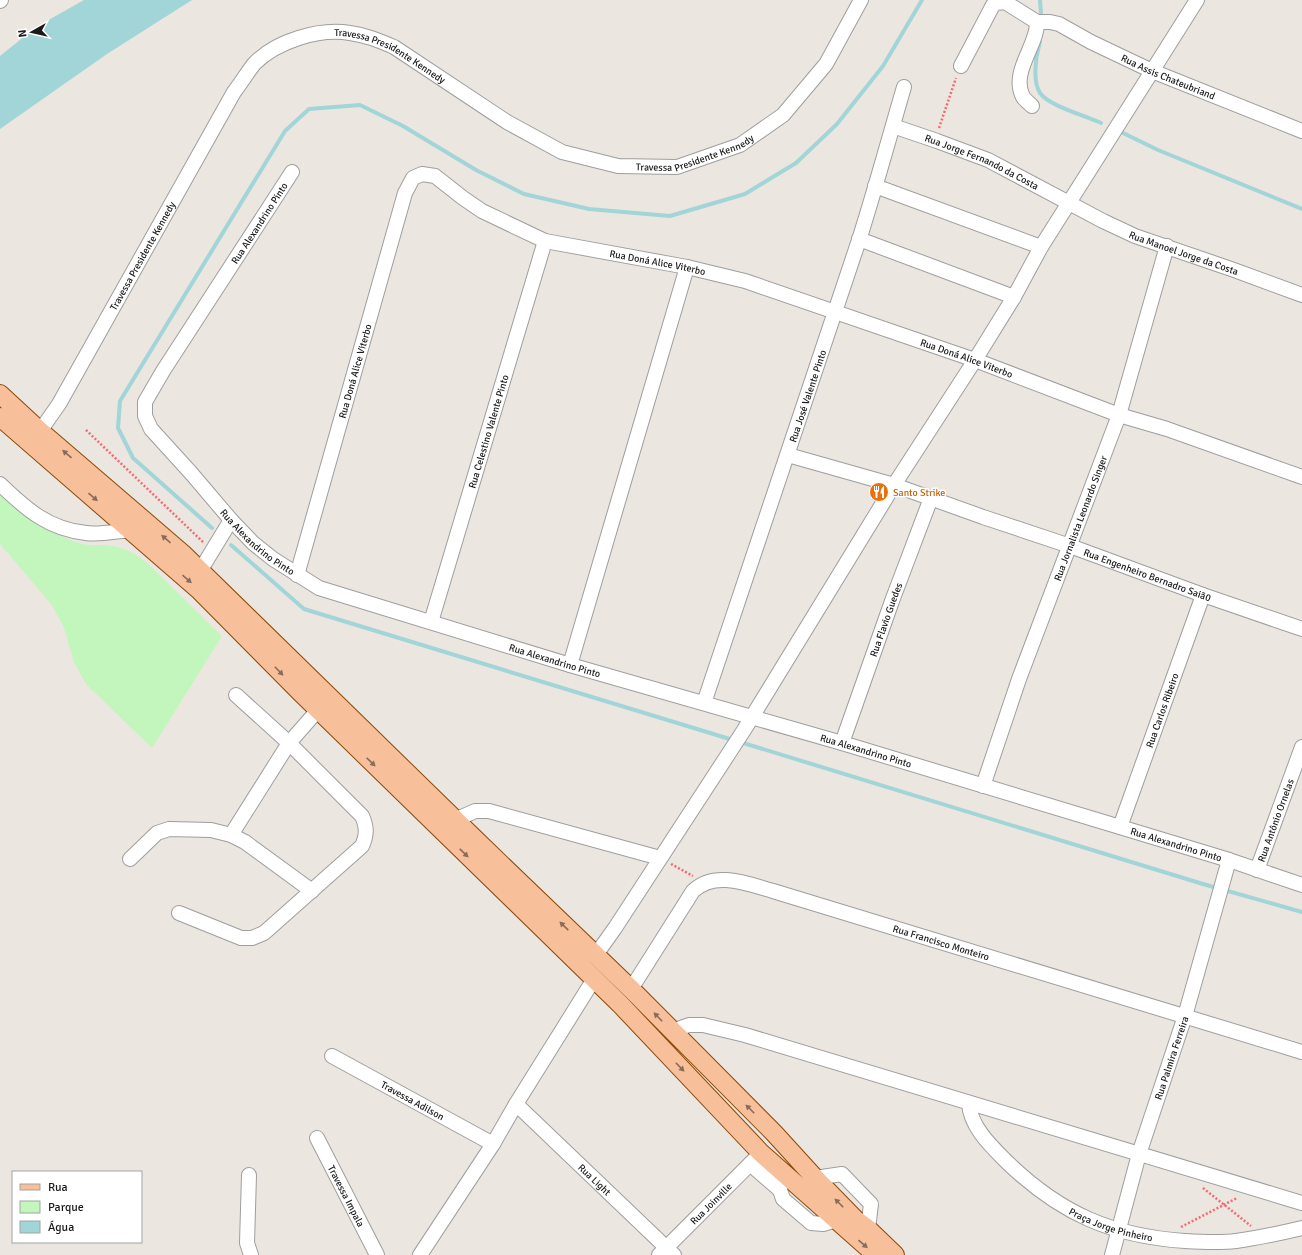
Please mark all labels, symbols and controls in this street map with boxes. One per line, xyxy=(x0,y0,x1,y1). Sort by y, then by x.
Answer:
north arrow xyxy=(12,12,52,52)
street label: Travessa Presidente Kennedy xyxy=(334,27,448,87)
text: N xyxy=(16,29,30,38)
street label: Rua Assis Chateubriand xyxy=(1119,52,1217,103)
street label: Travessa Presidente Kennedy xyxy=(636,132,757,174)
street label: Rua Jorge Fernando da Costa xyxy=(923,132,1041,193)
street label: Rua Alexandrino Pinto xyxy=(229,181,291,266)
street label: Travessa Presidente Kennedy xyxy=(108,199,178,313)
street label: Rua Manoel Jorge da Costa xyxy=(1127,229,1240,278)
street label: Rua Doná Alice Viterbo xyxy=(609,248,707,278)
street label: Rua Doná Alice Viterbo xyxy=(337,323,375,420)
street label: Rua Doná Alice Viterbo xyxy=(918,337,1014,381)
street label: Rua José Valente Pinto xyxy=(787,349,829,444)
street label: Rua Celestino Valente Pinto xyxy=(466,373,512,490)
one-way arrow xyxy=(62,450,72,459)
street label: Rua Jornalista Leonardo Singer xyxy=(1052,454,1110,583)
restaurant icon: Santo Strike xyxy=(868,481,890,503)
place label: Santo Strike xyxy=(893,487,945,499)
one-way arrow xyxy=(88,493,99,502)
street label: Rua Alexandrino Pinto xyxy=(217,507,296,578)
one-way arrow xyxy=(161,535,170,544)
street label: Rua Engenheiro Bernadro Saiā0 xyxy=(1082,547,1212,604)
one-way arrow xyxy=(182,574,192,583)
street label: Rua Flavio Guedes xyxy=(868,581,906,658)
street label: Rua Alexandrino Pinto xyxy=(507,642,602,680)
one-way arrow xyxy=(274,666,284,676)
street label: Rua Carlos Ribeiro xyxy=(1144,672,1182,750)
street label: Rua Alexandrino Pinto xyxy=(819,732,913,771)
one-way arrow xyxy=(366,757,376,767)
street label: Rua Antônio Ornelas xyxy=(1255,777,1297,864)
street label: Rua Alexandrino Pinto xyxy=(1129,826,1223,864)
one-way arrow xyxy=(459,848,469,858)
one-way arrow xyxy=(559,921,569,931)
street label: Rua Francisco Monteiro xyxy=(891,923,991,964)
one-way arrow xyxy=(653,1012,663,1022)
street label: Rua Palmira Ferreira xyxy=(1153,1015,1192,1101)
one-way arrow xyxy=(675,1062,685,1072)
street label: Travessa Adilson xyxy=(378,1079,446,1123)
one-way arrow xyxy=(745,1104,755,1114)
street label: Rua Light xyxy=(575,1162,613,1199)
street label: Travessa Impala xyxy=(325,1163,367,1229)
legend xyxy=(12,1171,142,1243)
text: Rua xyxy=(48,1180,68,1195)
street label: Rua Joinville xyxy=(688,1181,735,1227)
one-way arrow xyxy=(834,1198,844,1208)
text: Parque xyxy=(48,1200,84,1215)
street label: Praça Jorge Pinheiro xyxy=(1067,1205,1153,1244)
text: Água xyxy=(48,1220,74,1235)
one-way arrow xyxy=(859,1239,868,1248)

